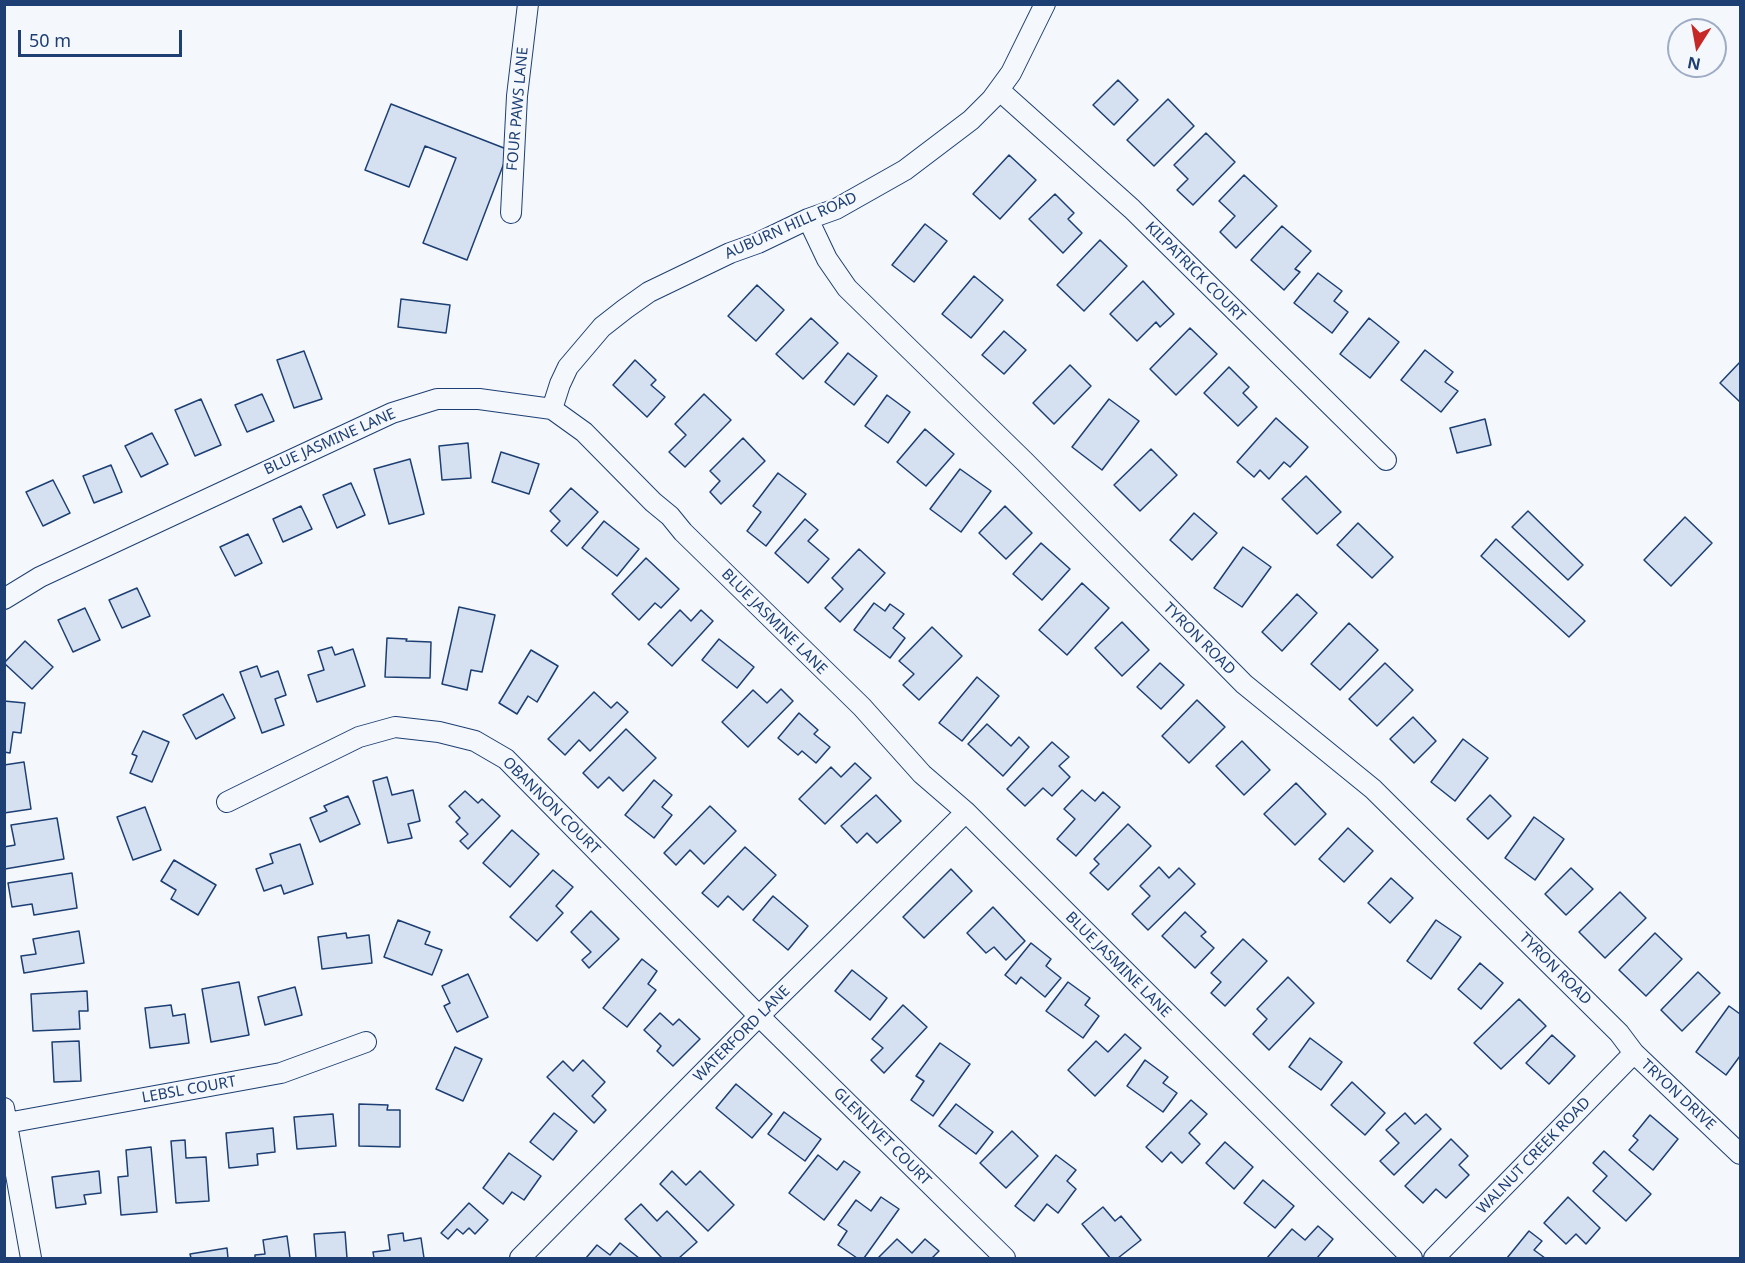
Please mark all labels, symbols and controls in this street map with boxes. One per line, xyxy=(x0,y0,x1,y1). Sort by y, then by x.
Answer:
scale bar xyxy=(21,18,184,56)
north arrow xyxy=(1667,18,1727,78)
text: 50 m xyxy=(29,28,71,52)
street label: FOUR PAWS LANE xyxy=(504,46,532,172)
text: N xyxy=(1685,52,1702,76)
street label: AUBURN HILL ROAD xyxy=(722,189,860,263)
street label: KILPATRICK COURT xyxy=(1141,218,1249,326)
street label: BLUE JASMINE LANE xyxy=(261,405,399,479)
street label: BLUE JASMINE LANE xyxy=(717,565,831,679)
street label: TYRON ROAD xyxy=(1159,599,1239,679)
street label: OBANNON COURT xyxy=(499,754,603,858)
street label: BLUE JASMINE LANE xyxy=(1061,908,1175,1022)
street label: TYRON ROAD xyxy=(1515,929,1595,1009)
street label: WATERFORD LANE xyxy=(690,982,794,1086)
street label: TRYON DRIVE xyxy=(1637,1056,1719,1134)
street label: LEBSL COURT xyxy=(140,1073,238,1107)
street label: GLENLIVET COURT xyxy=(829,1084,935,1190)
street label: WALNUT CREEK ROAD xyxy=(1474,1094,1594,1218)

